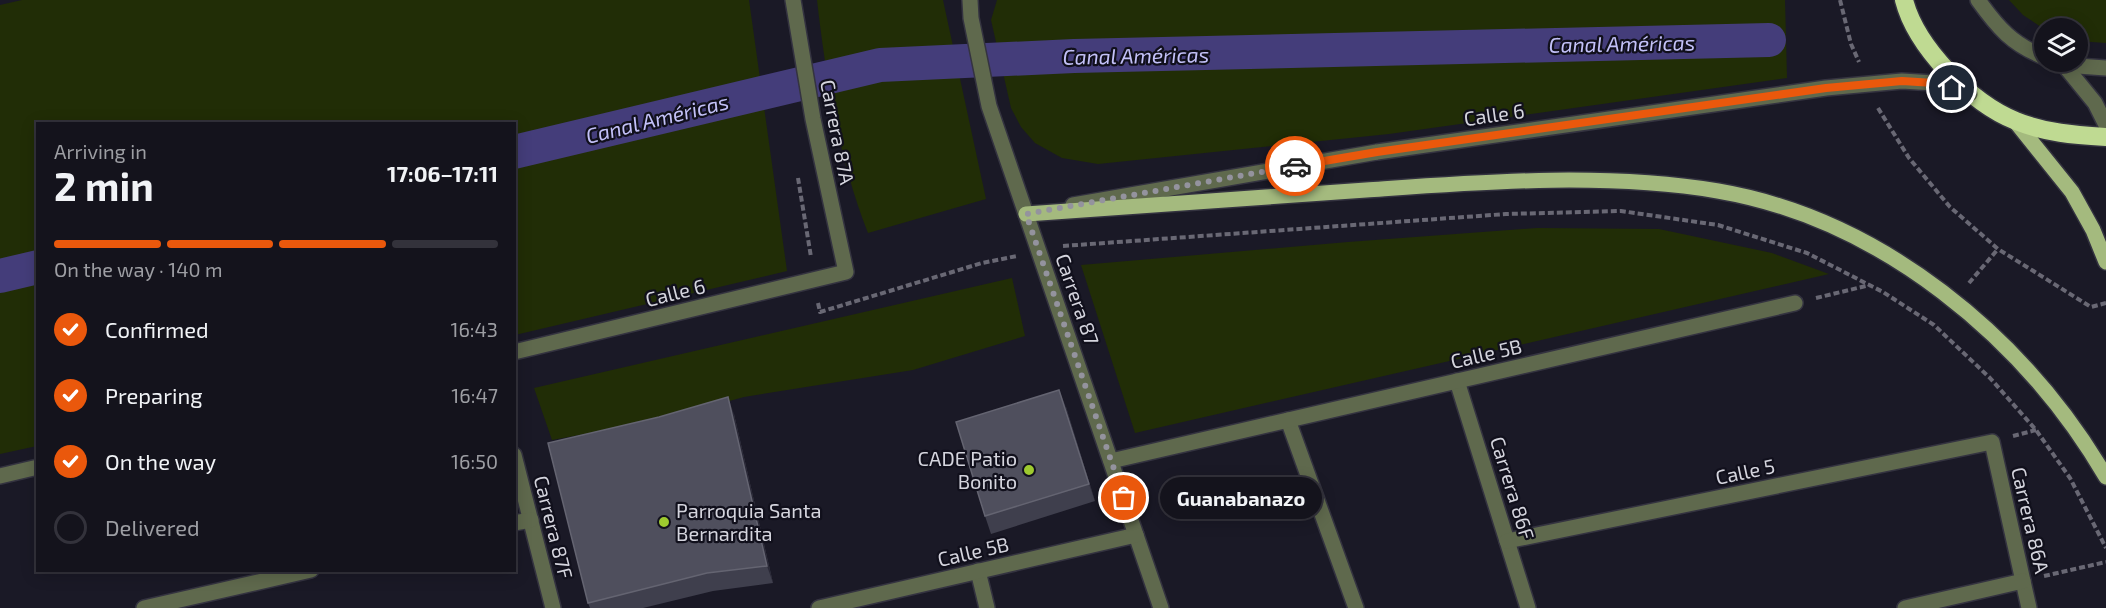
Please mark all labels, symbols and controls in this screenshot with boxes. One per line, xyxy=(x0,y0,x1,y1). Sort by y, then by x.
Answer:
map controls xyxy=(2034,18,2088,72)
button: layers xyxy=(2034,18,2088,72)
water label: Canal Américas xyxy=(1548,29,1696,57)
water label: Canal Américas xyxy=(1062,41,1210,69)
pin xyxy=(1926,62,1977,113)
icon: home xyxy=(1935,71,1968,104)
street label: Carrera 87A xyxy=(816,77,860,187)
water label: Canal Américas xyxy=(583,88,731,148)
street label: Calle 6 xyxy=(1462,98,1526,130)
courier xyxy=(1265,136,1325,196)
text: Arriving in xyxy=(54,139,147,163)
icon: car xyxy=(1279,150,1312,183)
text: 17:06–17:11 xyxy=(387,160,498,186)
text: 2 min xyxy=(54,162,154,209)
street label: Carrera 87 xyxy=(1051,250,1105,348)
text: On the way · 140 m xyxy=(54,257,223,281)
street label: Calle 6 xyxy=(643,273,707,311)
icon: check xyxy=(54,313,87,346)
text: Confirmed xyxy=(105,316,209,342)
text: 16:43 xyxy=(450,317,498,341)
street label: Calle 5B xyxy=(1448,333,1524,373)
icon: check xyxy=(54,379,87,412)
text: Preparing xyxy=(105,382,203,408)
text: 16:47 xyxy=(451,383,498,407)
street label: Carrera 86F xyxy=(1486,433,1540,543)
icon: check xyxy=(54,445,87,478)
place label: CADE Patio Bonito xyxy=(918,446,1017,493)
text: On the way xyxy=(105,448,216,474)
text: 16:50 xyxy=(451,449,498,473)
street label: Calle 5 xyxy=(1713,453,1777,489)
marker: CADE Patio Bonito xyxy=(1022,463,1036,477)
street label: Carrera 86A xyxy=(2007,464,2055,576)
pin xyxy=(1098,472,1149,523)
street label: Carrera 87F xyxy=(530,473,578,581)
callout: Guanabanazo xyxy=(1160,477,1322,519)
icon: bag xyxy=(1107,481,1140,514)
text: Guanabanazo xyxy=(1177,486,1305,510)
place label: Parroquia Santa Bernardita xyxy=(676,498,821,545)
text: Delivered xyxy=(105,514,200,540)
marker: Parroquia Santa Bernardita xyxy=(657,515,671,529)
street label: Calle 5B xyxy=(935,531,1011,571)

